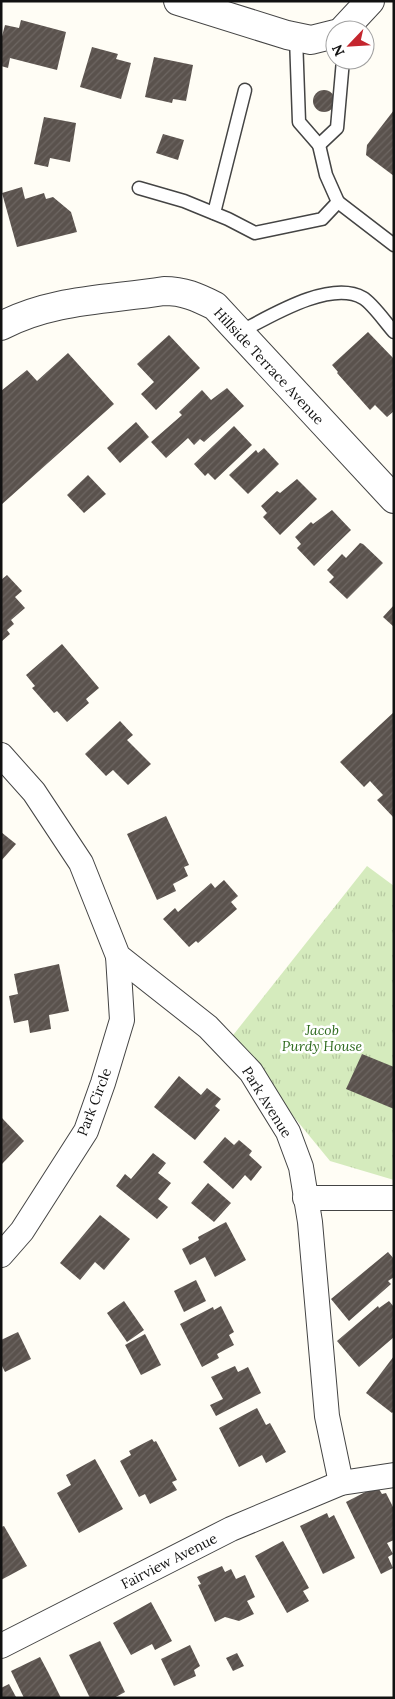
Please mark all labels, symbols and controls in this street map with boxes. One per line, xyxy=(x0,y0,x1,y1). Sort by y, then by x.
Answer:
north arrow xyxy=(325,20,375,70)
text: N xyxy=(328,42,349,59)
street label: Hillside Terrace Avenue xyxy=(210,304,328,429)
park label: Jacob Purdy House xyxy=(282,1021,362,1055)
street label: Park Avenue xyxy=(238,1063,296,1141)
street label: Park Circle xyxy=(73,1065,115,1139)
street label: Fairview Avenue xyxy=(118,1529,220,1593)

